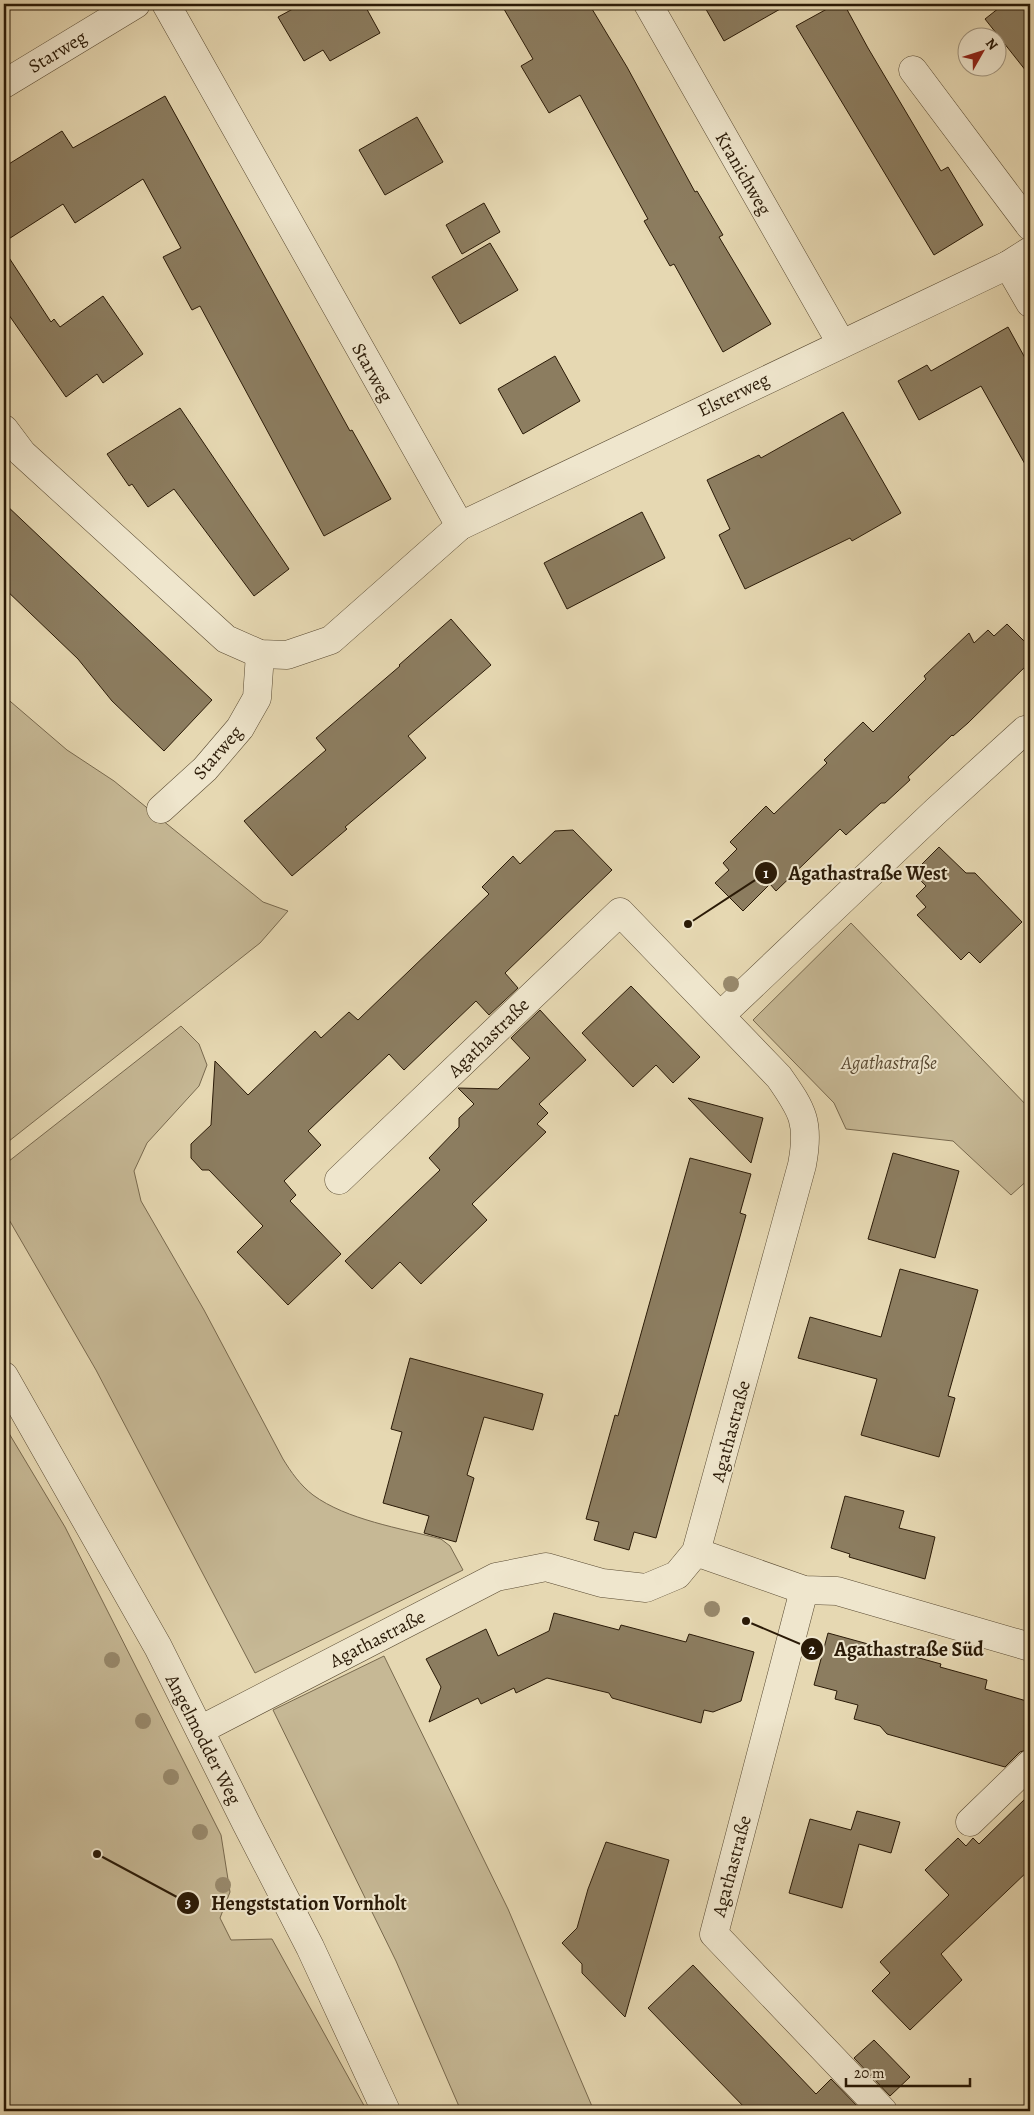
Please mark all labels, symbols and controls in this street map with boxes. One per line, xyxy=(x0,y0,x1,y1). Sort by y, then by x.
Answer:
street label: Starweg xyxy=(24,24,92,79)
north arrow xyxy=(956,28,1006,78)
text: N xyxy=(981,34,1002,54)
street label: Kranichweg xyxy=(709,127,778,220)
street label: Starweg xyxy=(345,338,399,407)
street label: Elsterweg xyxy=(693,366,774,423)
street label: Starweg xyxy=(187,720,249,785)
callout: Agathastraße West xyxy=(754,855,958,890)
text: Agathastraße West xyxy=(787,860,948,887)
text: 1 xyxy=(763,863,769,883)
street label: Agathastraße xyxy=(442,992,535,1084)
park label: Agathastraße xyxy=(840,1050,937,1076)
street label: Agathastraße xyxy=(705,1378,757,1486)
street label: Agathastraße xyxy=(324,1604,430,1675)
callout: Agathastraße Süd xyxy=(799,1632,994,1667)
text: Agathastraße Süd xyxy=(833,1636,984,1663)
text: 2 xyxy=(808,1639,816,1659)
street label: Angelmodder Weg xyxy=(159,1669,247,1810)
street label: Agathastraße xyxy=(706,1813,758,1921)
callout: Hengststation Vornholt xyxy=(176,1886,417,1921)
text: Hengststation Vornholt xyxy=(211,1890,407,1917)
text: 3 xyxy=(185,1893,191,1913)
scale bar xyxy=(846,2055,970,2087)
text: 20 m xyxy=(854,2063,885,2083)

